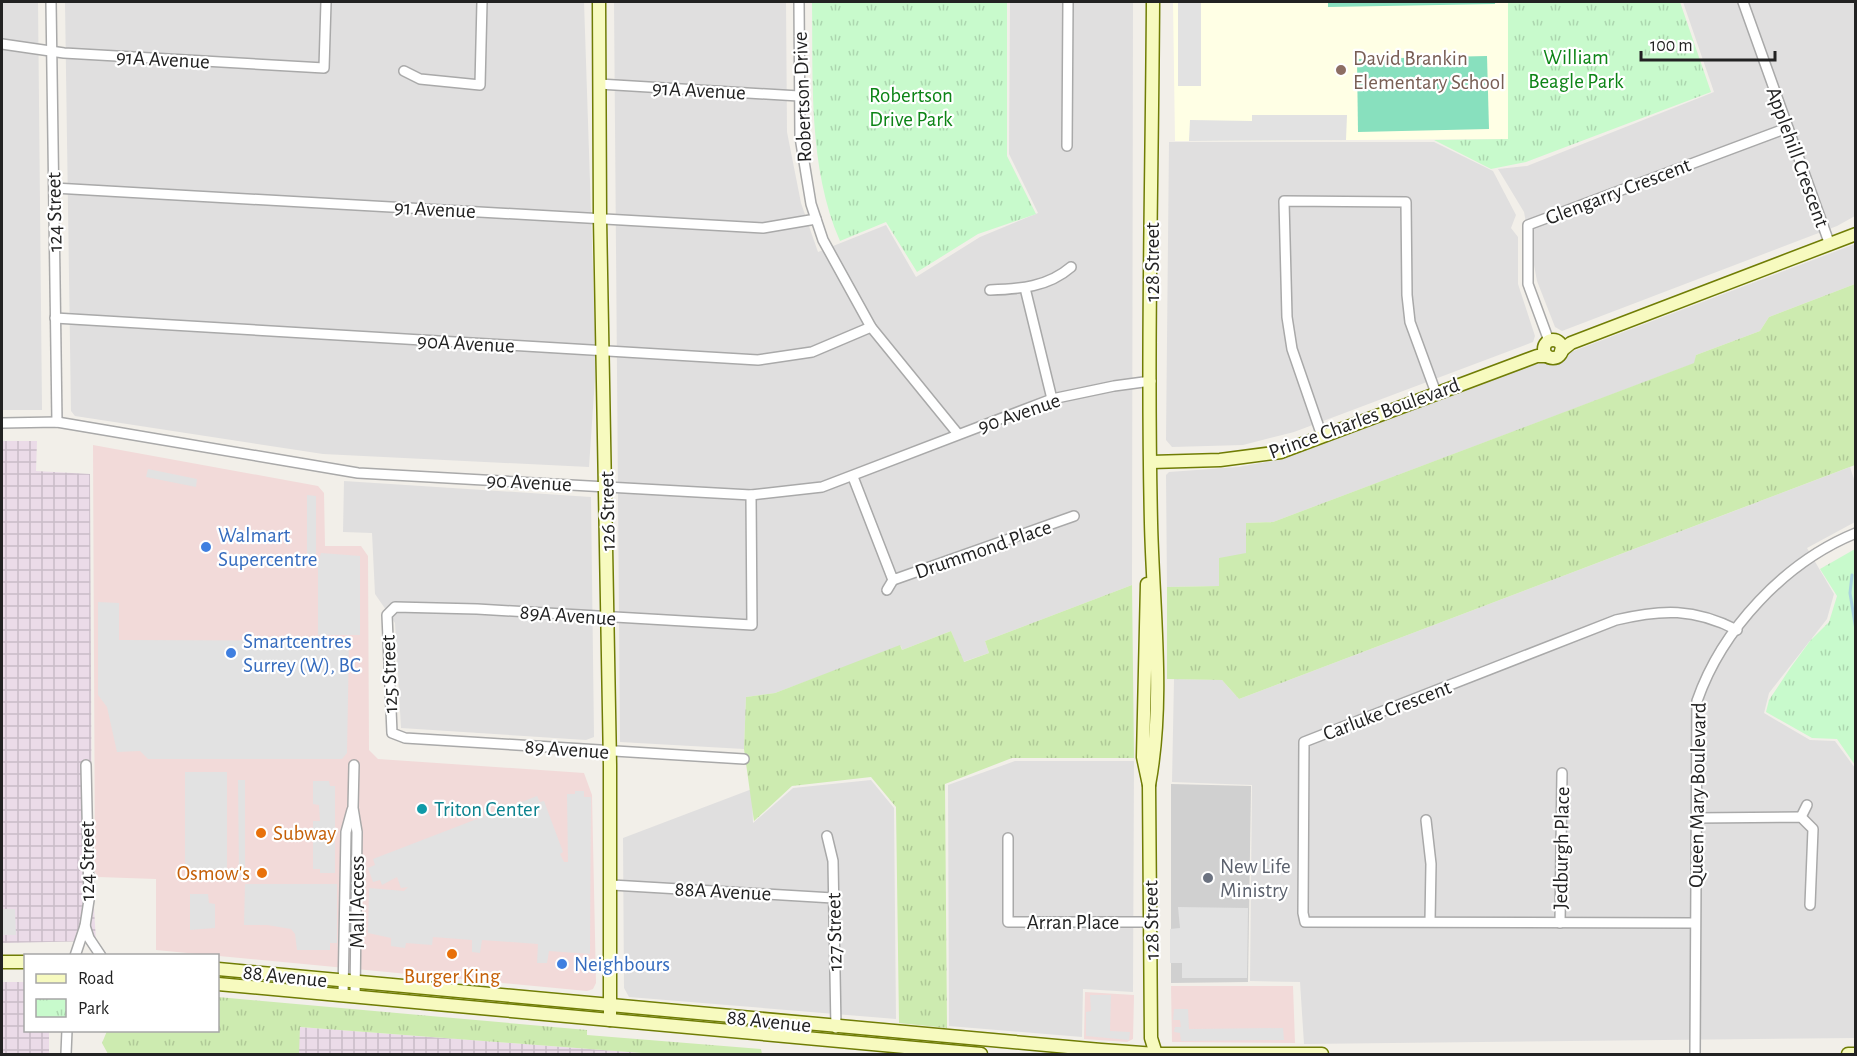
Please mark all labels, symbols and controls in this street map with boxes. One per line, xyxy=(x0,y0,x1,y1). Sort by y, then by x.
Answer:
scale bar xyxy=(1641,24,1774,62)
street label: Robertson Drive xyxy=(790,31,815,163)
text: 100 m xyxy=(1650,37,1693,55)
street label: 91A Avenue xyxy=(116,47,210,72)
park label: William Beagle Park xyxy=(1528,47,1624,92)
place label: David Brankin Elementary School xyxy=(1353,48,1505,93)
marker: David Brankin Elementary School xyxy=(1334,63,1348,77)
street label: 91A Avenue xyxy=(652,78,746,103)
street label: Applehill Crescent xyxy=(1762,84,1833,230)
park label: Robertson Drive Park xyxy=(869,85,953,130)
street label: Glengarry Crescent xyxy=(1543,154,1694,229)
street label: 124 Street xyxy=(43,172,66,252)
street label: 91 Avenue xyxy=(394,197,476,222)
street label: 128 Street xyxy=(1142,222,1163,302)
street label: 90A Avenue xyxy=(417,330,515,357)
street label: Prince Charles Boulevard xyxy=(1266,374,1463,463)
street label: 90 Avenue xyxy=(975,390,1063,437)
street label: 90 Avenue xyxy=(486,470,572,495)
street label: 126 Street xyxy=(596,471,619,551)
street label: Drummond Place xyxy=(912,516,1054,583)
place label: Walmart Supercentre xyxy=(218,525,318,570)
marker: Walmart Supercentre xyxy=(199,540,213,554)
street label: 89A Avenue xyxy=(519,602,617,629)
place label: Smartcentres Surrey (W), BC xyxy=(243,631,361,676)
street label: 125 Street xyxy=(378,634,401,714)
marker: Smartcentres Surrey (W), BC xyxy=(224,646,238,660)
street label: Carluke Crescent xyxy=(1320,676,1454,745)
street label: Queen Mary Boulevard xyxy=(1685,702,1710,888)
street label: 89 Avenue xyxy=(524,736,610,763)
street label: Jedburgh Place xyxy=(1550,786,1573,910)
place label: Triton Center xyxy=(434,799,540,820)
marker: Triton Center xyxy=(415,802,429,816)
street label: 124 Street xyxy=(77,821,98,901)
place label: Subway xyxy=(273,823,336,844)
marker: Subway xyxy=(254,826,268,840)
street label: Mall Access xyxy=(347,855,368,949)
place label: New Life Ministry xyxy=(1220,856,1291,901)
place label: Osmow's xyxy=(177,863,250,884)
marker: Osmow's xyxy=(255,866,269,880)
marker: New Life Ministry xyxy=(1201,871,1215,885)
street label: 88A Avenue xyxy=(674,878,772,905)
street label: 128 Street xyxy=(1140,880,1163,960)
street label: 127 Street xyxy=(823,892,846,971)
street label: Arran Place xyxy=(1027,912,1119,933)
marker: Burger King xyxy=(445,947,459,961)
legend xyxy=(24,954,219,1032)
place label: Neighbours xyxy=(574,954,670,975)
marker: Neighbours xyxy=(555,957,569,971)
street label: 88 Avenue xyxy=(242,962,328,991)
place label: Burger King xyxy=(404,966,501,987)
text: Road xyxy=(78,970,114,988)
text: Park xyxy=(78,1000,110,1018)
street label: 88 Avenue xyxy=(726,1007,812,1036)

